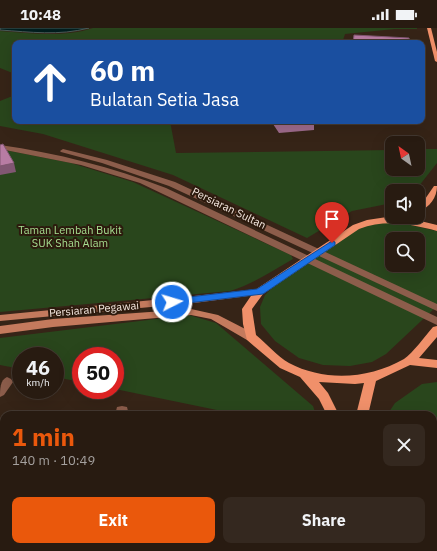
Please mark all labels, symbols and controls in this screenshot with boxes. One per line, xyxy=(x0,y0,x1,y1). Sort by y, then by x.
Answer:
text: 10:48 xyxy=(20,5,61,24)
text: 60 m xyxy=(90,52,155,89)
icon: ahead xyxy=(24,56,76,108)
text: Bulatan Setia Jasa xyxy=(90,88,239,111)
north arrow xyxy=(385,136,425,176)
map controls xyxy=(385,136,425,272)
street label: Persiaran Sultan xyxy=(190,184,268,232)
button: sound xyxy=(385,184,425,224)
pin xyxy=(315,202,349,243)
icon: arrive xyxy=(321,208,343,230)
park label: Taman Lembah Bukit SUK Shah Alam xyxy=(18,223,122,250)
button: search xyxy=(385,232,425,272)
position arrow xyxy=(151,281,193,323)
street label: Persiaran Pegawai xyxy=(48,298,140,320)
speed limit sign: 50 xyxy=(72,347,124,399)
text: 46 xyxy=(26,354,50,381)
text: km/h xyxy=(26,376,50,389)
text: 1 min xyxy=(12,421,75,453)
button: close xyxy=(383,424,425,466)
text: 140 m · 10:49 xyxy=(12,452,95,469)
button: Exit xyxy=(12,497,215,543)
button: Share xyxy=(223,497,425,543)

